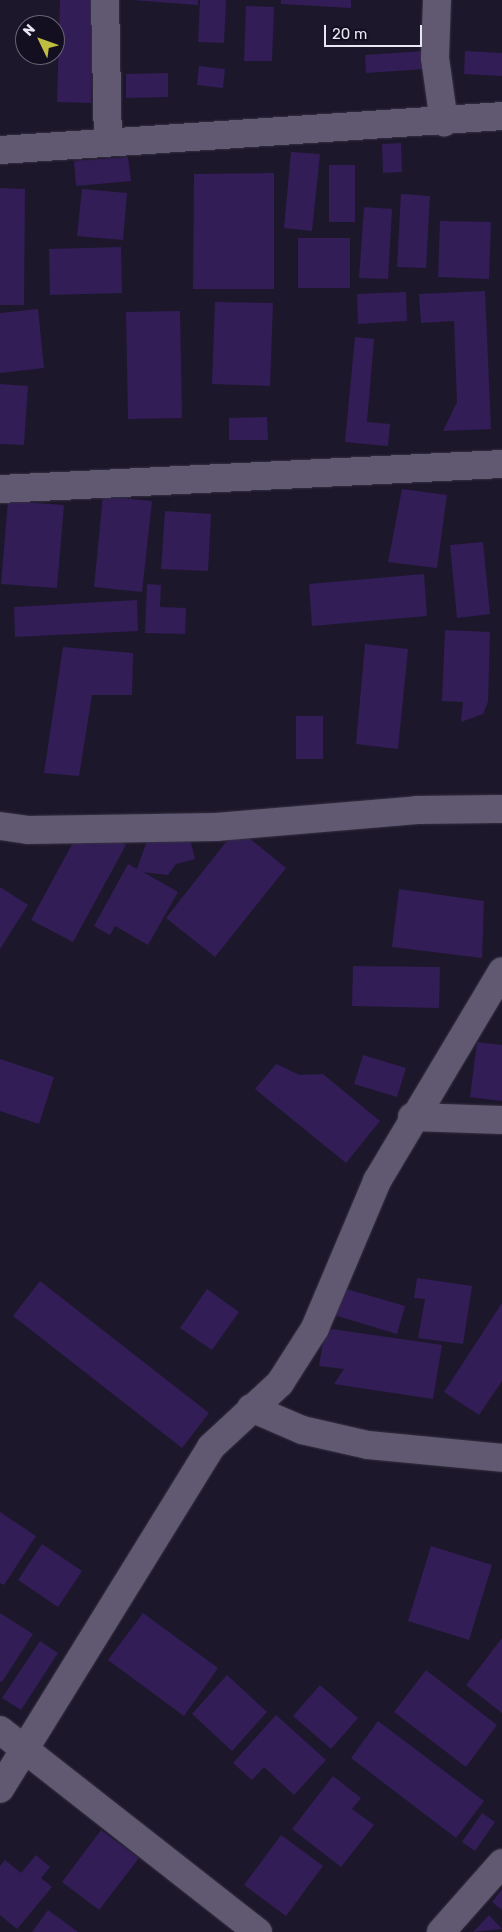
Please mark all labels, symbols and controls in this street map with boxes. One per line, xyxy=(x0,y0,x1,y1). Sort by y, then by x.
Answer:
north arrow xyxy=(15,15,65,65)
scale bar xyxy=(327,15,424,47)
text: N xyxy=(20,21,39,40)
text: 20 m xyxy=(332,25,367,43)

